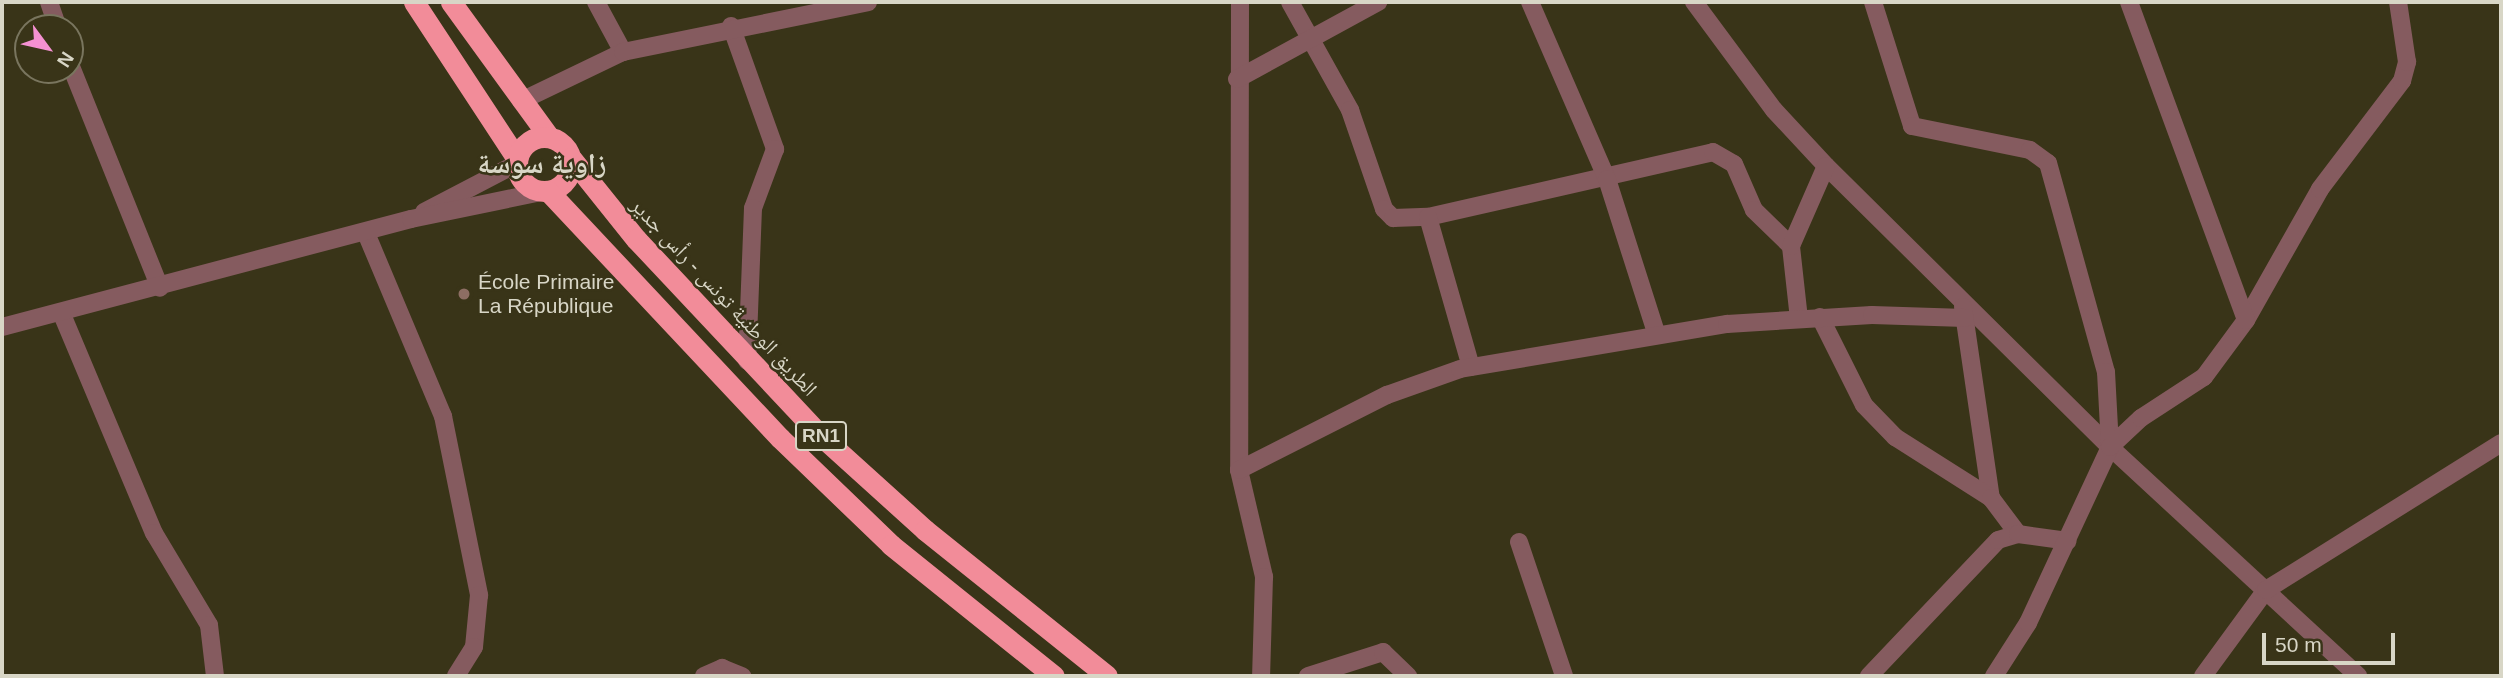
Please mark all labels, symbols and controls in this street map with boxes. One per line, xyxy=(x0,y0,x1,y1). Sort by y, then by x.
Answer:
north arrow xyxy=(14,14,84,84)
text: N xyxy=(53,48,78,71)
district label: زاوية سوسة xyxy=(478,147,606,181)
street label: الطريق الوطنية تونس - رأس جدير xyxy=(625,193,823,401)
place label: École Primaire La République xyxy=(478,269,615,319)
marker: École Primaire La République xyxy=(456,286,472,302)
road number: RN1 xyxy=(795,420,847,452)
scale bar xyxy=(2265,618,2398,662)
text: 50 m xyxy=(2275,633,2322,656)

